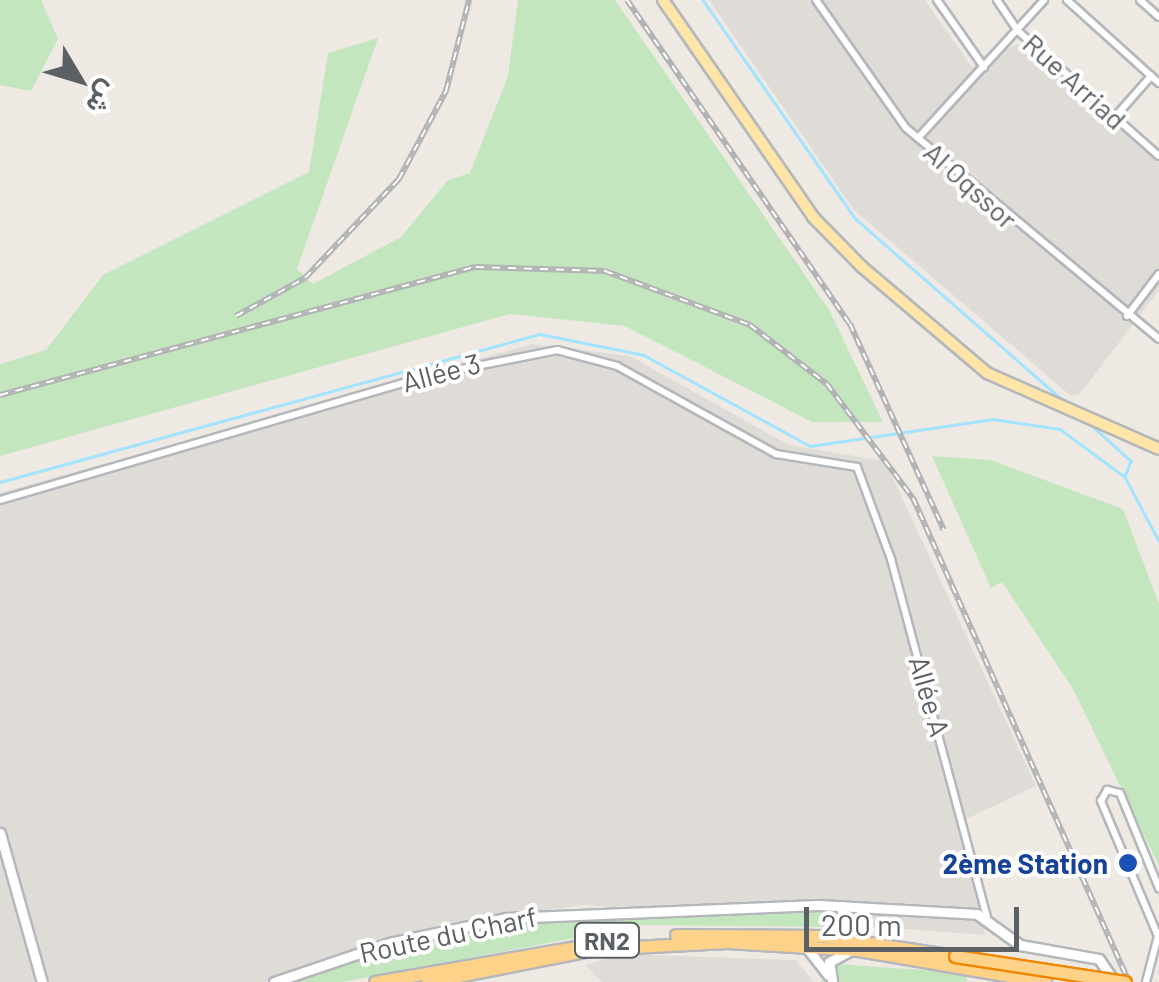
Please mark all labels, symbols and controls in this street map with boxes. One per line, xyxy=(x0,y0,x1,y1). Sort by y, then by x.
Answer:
street label: Rue Arriad xyxy=(1017,26,1133,136)
north arrow xyxy=(30,30,130,130)
text: ش xyxy=(80,75,127,122)
street label: Al Oqssor xyxy=(918,135,1024,235)
street label: Allée 3 xyxy=(398,345,484,399)
street label: Allée A xyxy=(903,652,957,740)
place label: 2ème Station xyxy=(942,846,1108,880)
marker: 2ème Station xyxy=(1117,852,1139,874)
scale bar xyxy=(809,887,1024,949)
street label: Route du Charf xyxy=(356,899,540,969)
text: 200 m xyxy=(821,906,902,942)
road number: RN2 xyxy=(572,920,642,960)

